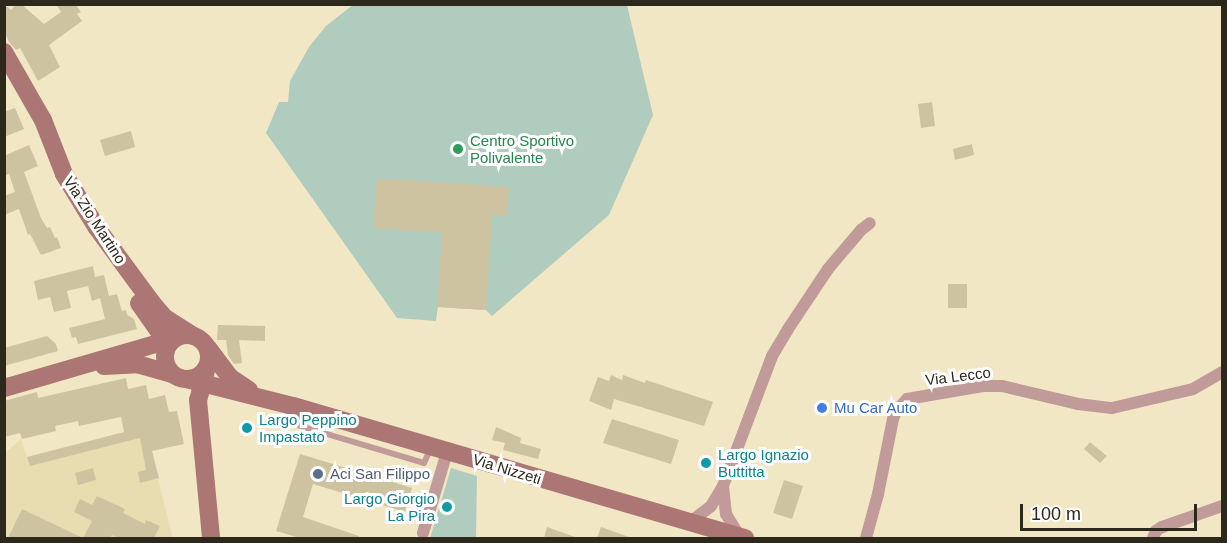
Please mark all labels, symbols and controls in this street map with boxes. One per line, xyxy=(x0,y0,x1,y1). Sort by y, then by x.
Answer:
place label: Centro Sportivo Polivalente xyxy=(470,131,574,166)
marker: Centro Sportivo Polivalente xyxy=(451,142,465,156)
street label: Via Zio Martino xyxy=(60,173,130,267)
street label: Via Lecco xyxy=(924,363,992,389)
place label: Mu Car Auto xyxy=(834,399,918,417)
marker: Mu Car Auto xyxy=(815,401,829,415)
place label: Largo Peppino Impastato xyxy=(259,410,357,445)
marker: Largo Peppino Impastato xyxy=(240,421,254,435)
place label: Largo Ignazio Buttitta xyxy=(718,445,809,480)
street label: Via Nizzeti xyxy=(471,450,543,488)
marker: Largo Ignazio Buttitta xyxy=(699,456,713,470)
place label: Aci San Filippo xyxy=(330,465,430,483)
marker: Aci San Filippo xyxy=(311,467,325,481)
place label: Largo Giorgio La Pira xyxy=(344,489,435,524)
scale bar xyxy=(1023,492,1200,530)
marker: Largo Giorgio La Pira xyxy=(440,500,454,514)
text: 100 m xyxy=(1031,504,1081,524)

